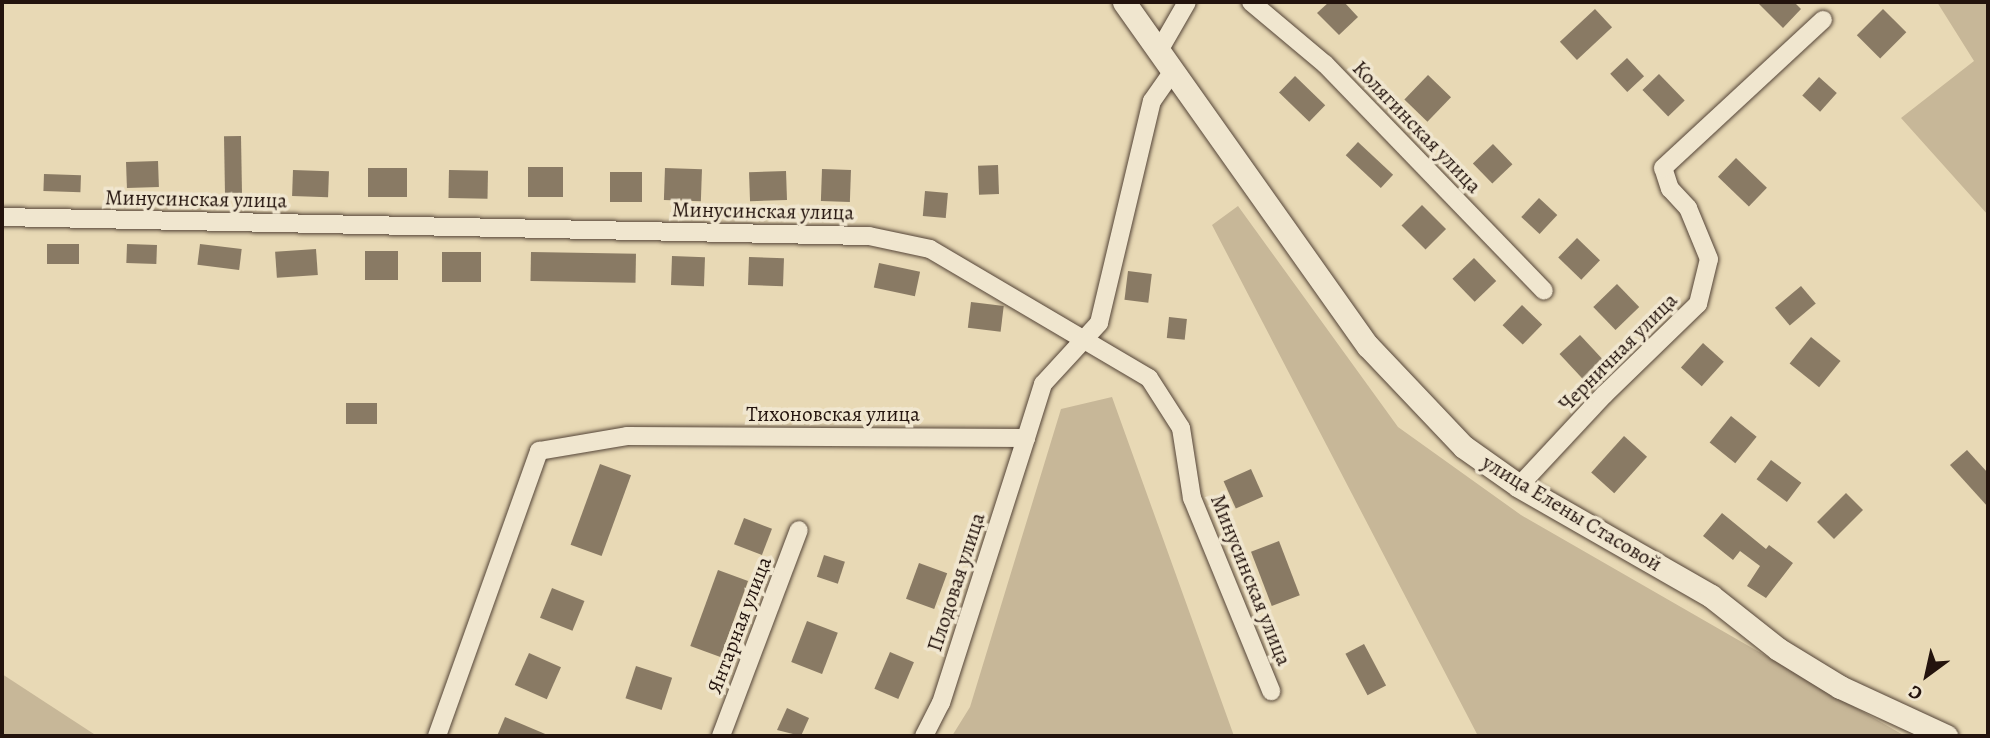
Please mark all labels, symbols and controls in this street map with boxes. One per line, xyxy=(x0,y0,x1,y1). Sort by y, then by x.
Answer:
street label: Колягинская улица xyxy=(1347,56,1487,198)
street label: Минусинская улица xyxy=(105,185,287,213)
street label: Минусинская улица xyxy=(672,197,854,225)
street label: Черничная улица xyxy=(1554,288,1682,416)
street label: Тихоновская улица xyxy=(746,401,920,427)
street label: улица Елены Стасовой xyxy=(1478,449,1666,577)
street label: Минусинская улица xyxy=(1205,491,1297,669)
street label: Плодовая улица xyxy=(922,509,990,655)
street label: Янтарная улица xyxy=(701,553,777,697)
north arrow xyxy=(1892,640,1962,710)
text: С xyxy=(1904,679,1928,707)

